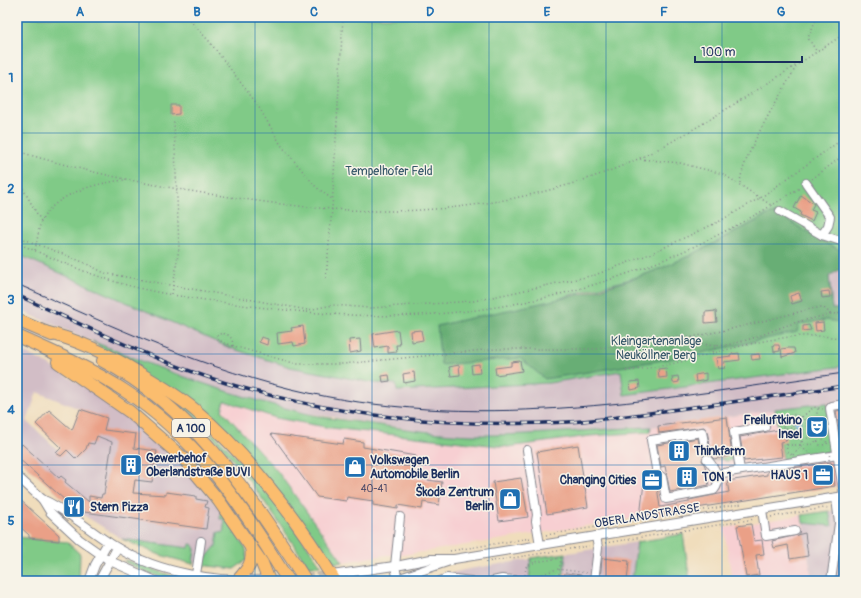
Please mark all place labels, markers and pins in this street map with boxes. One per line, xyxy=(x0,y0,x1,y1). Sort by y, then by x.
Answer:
place label: Freiluftkino Insel xyxy=(744,413,803,442)
theatre icon: Freiluftkino Insel xyxy=(804,414,830,440)
building icon: Thinkfarm xyxy=(666,438,692,464)
place label: Thinkfarm xyxy=(693,444,745,459)
place label: Gewerbehof Oberlandstraße BUVI xyxy=(146,451,251,480)
building icon: Gewerbehof Oberlandstraße BUVI xyxy=(118,452,144,478)
place label: Volkswagen Automobile Berlin xyxy=(370,453,460,482)
shop icon: Volkswagen Automobile Berlin xyxy=(342,454,368,480)
office icon: HAUS 1 xyxy=(810,462,836,488)
building icon: TON 1 xyxy=(674,464,700,490)
office icon: Changing Cities xyxy=(639,467,665,493)
place label: HAUS 1 xyxy=(770,468,808,483)
place label: TON 1 xyxy=(701,470,732,485)
place label: Changing Cities xyxy=(560,473,637,488)
place label: Škoda Zentrum Berlin xyxy=(415,483,494,514)
shop icon: Škoda Zentrum Berlin xyxy=(497,486,523,512)
restaurant icon: Stern Pizza xyxy=(61,494,87,520)
place label: Stern Pizza xyxy=(90,500,149,515)

